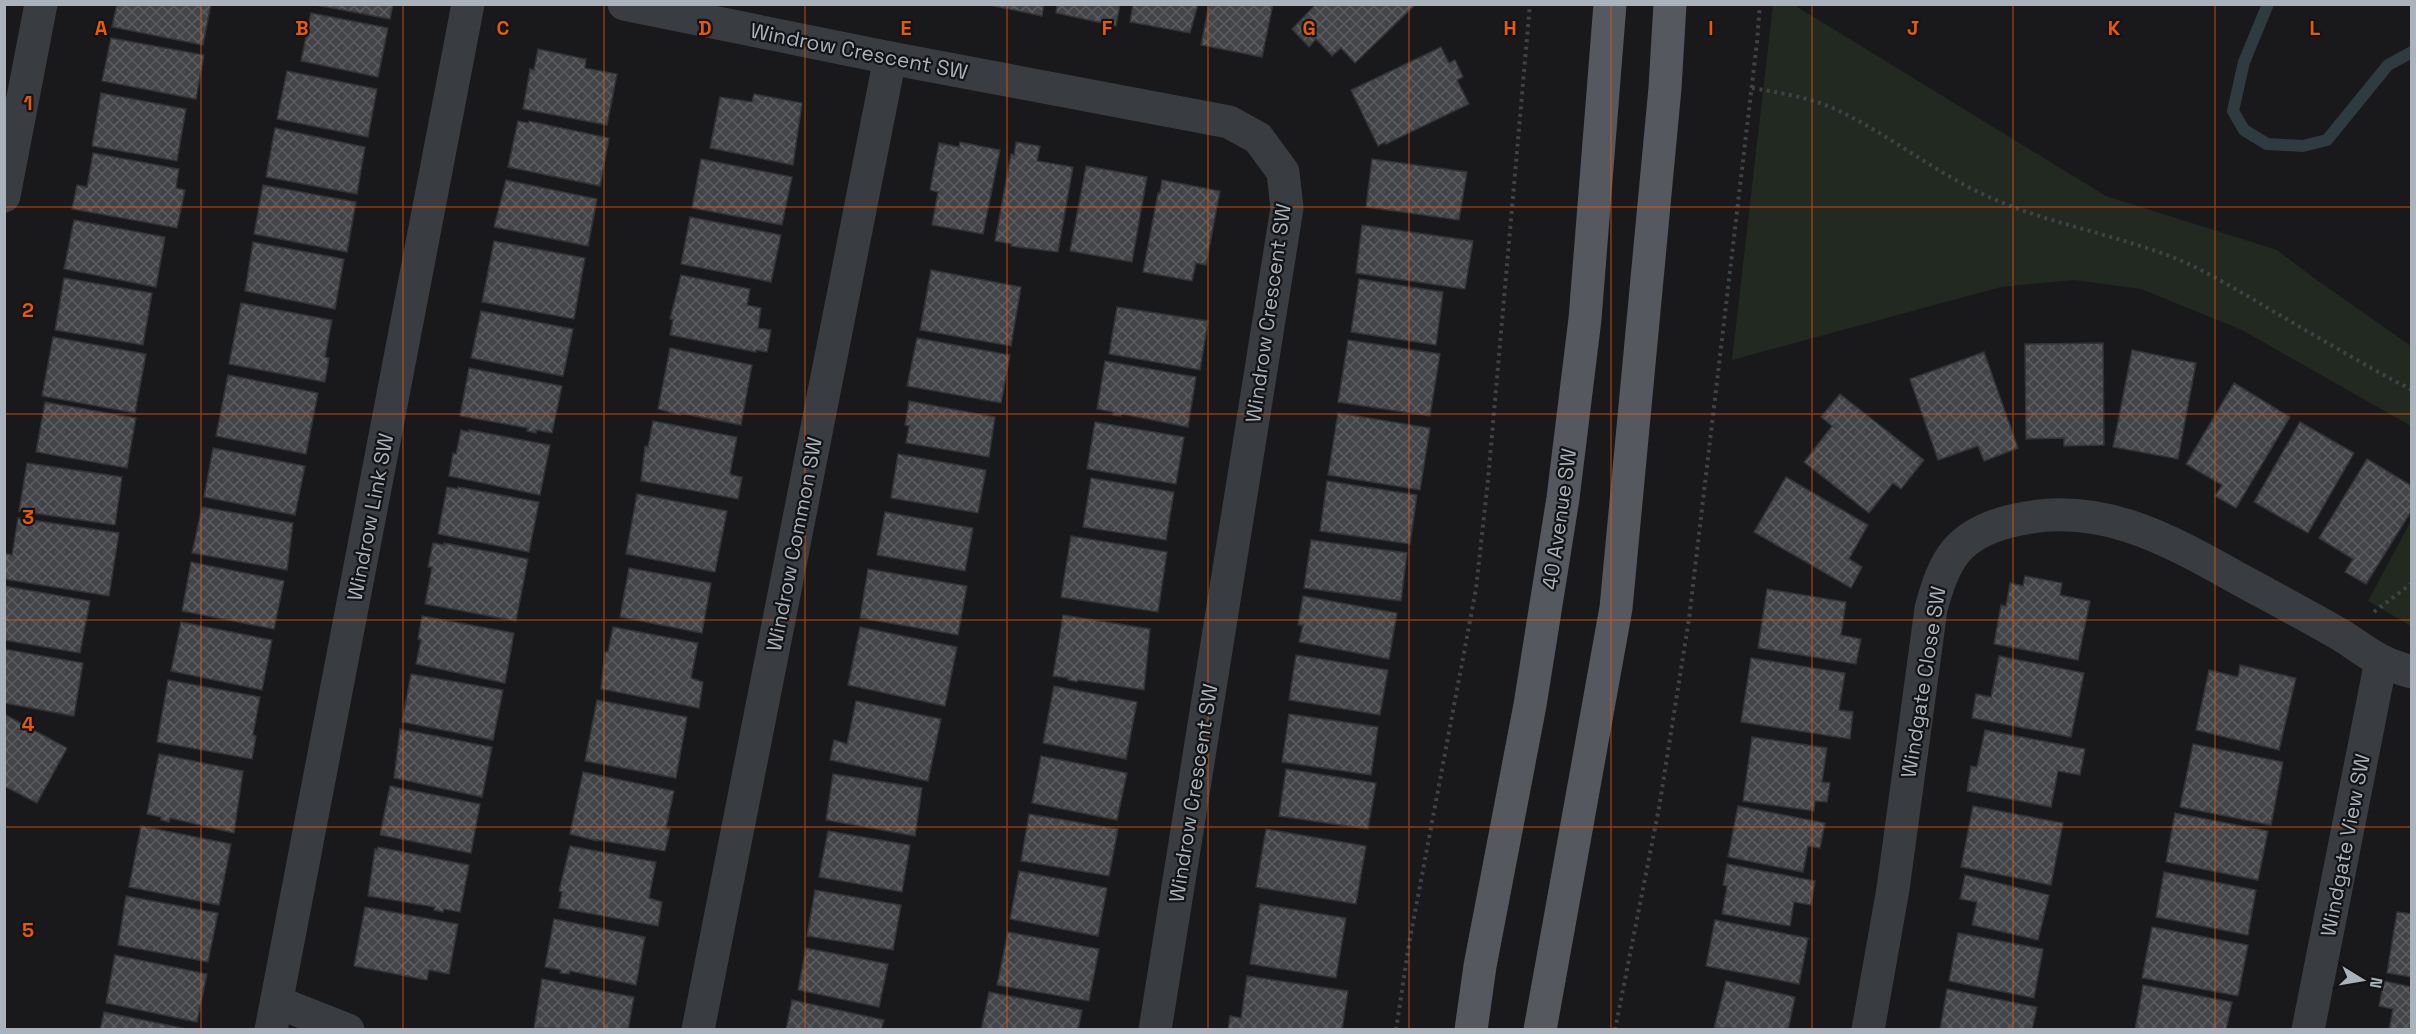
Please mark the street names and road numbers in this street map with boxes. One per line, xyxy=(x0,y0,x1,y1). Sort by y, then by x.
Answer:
street label: Windrow Crescent SW xyxy=(748,17,970,85)
street label: Windrow Crescent SW xyxy=(1239,202,1297,424)
street label: Windrow Link SW xyxy=(341,431,399,603)
street label: Windrow Common SW xyxy=(760,435,828,653)
street label: 40 Avenue SW xyxy=(1536,447,1582,591)
street label: Windgate Close SW xyxy=(1895,584,1951,780)
street label: Windrow Crescent SW xyxy=(1162,682,1224,904)
street label: Windgate View SW xyxy=(2314,751,2376,939)

